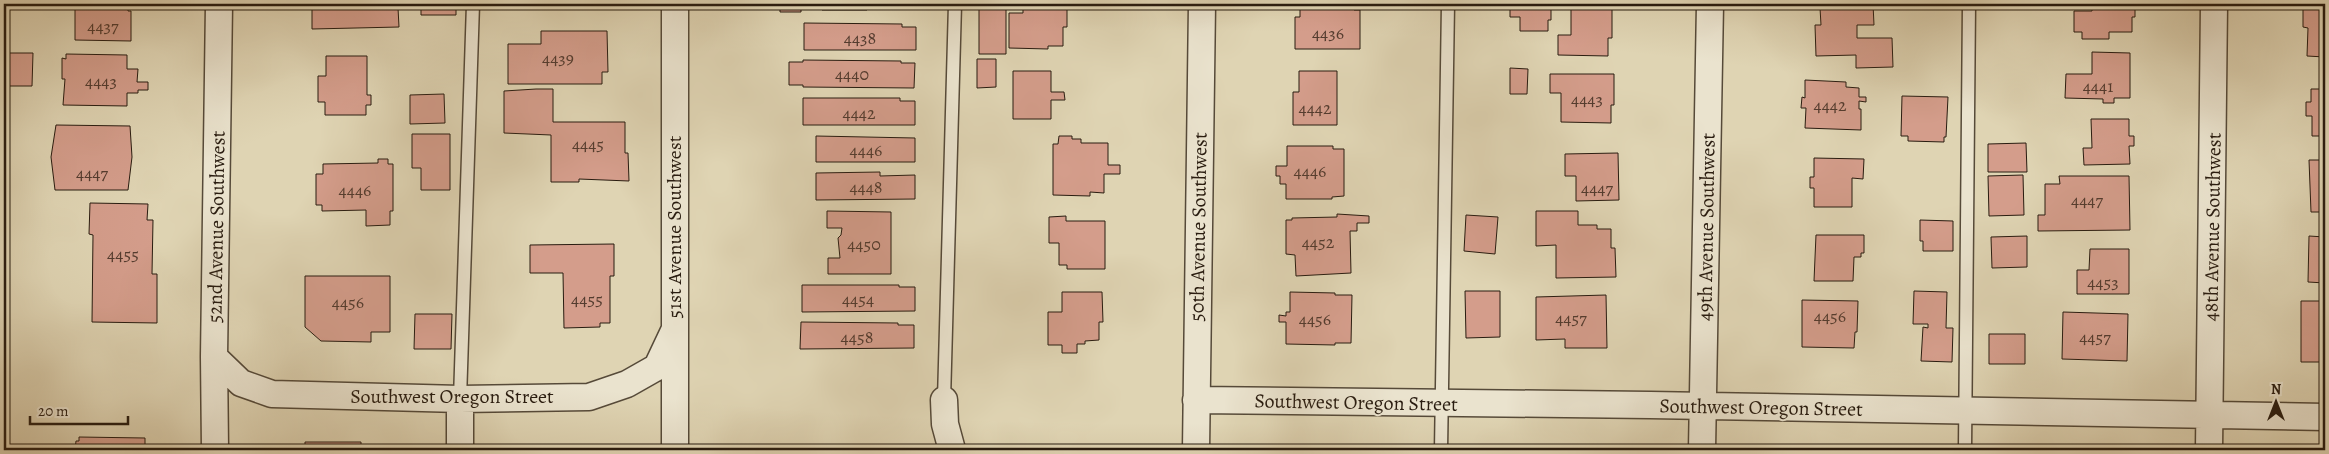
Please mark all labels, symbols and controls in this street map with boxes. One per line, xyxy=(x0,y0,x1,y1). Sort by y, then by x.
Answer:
house number: 4437 xyxy=(87,14,119,38)
house number: 4436 xyxy=(1312,21,1344,45)
house number: 4438 xyxy=(844,26,876,50)
house number: 4439 xyxy=(542,46,574,70)
house number: 4440 xyxy=(835,62,869,86)
house number: 4443 xyxy=(85,69,117,93)
house number: 4441 xyxy=(2083,74,2113,98)
house number: 4443 xyxy=(1571,87,1603,111)
house number: 4442 xyxy=(1813,93,1847,117)
house number: 4442 xyxy=(1298,96,1332,120)
house number: 4442 xyxy=(842,101,876,125)
street label: 52nd Avenue Southwest xyxy=(201,130,232,324)
house number: 4445 xyxy=(572,132,604,156)
street label: 50th Avenue Southwest xyxy=(1183,132,1214,322)
street label: 49th Avenue Southwest xyxy=(1691,132,1722,321)
street label: 48th Avenue Southwest xyxy=(2197,132,2228,322)
street label: 51st Avenue Southwest xyxy=(661,135,688,318)
house number: 4446 xyxy=(850,138,882,162)
house number: 4446 xyxy=(1294,159,1326,183)
house number: 4447 xyxy=(76,161,108,185)
house number: 4448 xyxy=(849,175,883,199)
house number: 4447 xyxy=(1581,176,1613,200)
house number: 4446 xyxy=(339,178,371,202)
house number: 4447 xyxy=(2071,188,2103,212)
house number: 4452 xyxy=(1302,230,1335,254)
house number: 4450 xyxy=(847,232,881,256)
house number: 4455 xyxy=(107,242,139,266)
house number: 4453 xyxy=(2087,270,2119,294)
house number: 4455 xyxy=(571,287,603,311)
house number: 4454 xyxy=(842,287,874,311)
house number: 4456 xyxy=(332,290,364,314)
house number: 4456 xyxy=(1814,304,1846,328)
house number: 4457 xyxy=(1555,306,1587,330)
house number: 4456 xyxy=(1299,307,1331,331)
house number: 4458 xyxy=(841,325,873,349)
house number: 4457 xyxy=(2079,325,2111,349)
north arrow xyxy=(2252,376,2302,426)
text: N xyxy=(2271,380,2281,399)
street label: Southwest Oregon Street xyxy=(350,383,554,410)
street label: Southwest Oregon Street xyxy=(1254,387,1458,418)
street label: Southwest Oregon Street xyxy=(1659,392,1863,423)
scale bar xyxy=(30,394,128,426)
text: 20 m xyxy=(38,401,69,421)

